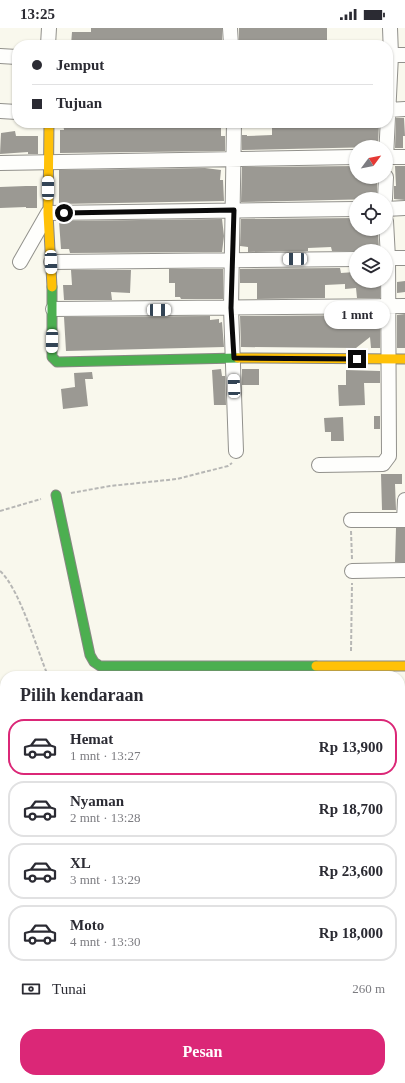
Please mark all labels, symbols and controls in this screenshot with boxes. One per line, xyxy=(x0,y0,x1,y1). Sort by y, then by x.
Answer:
text: 13:25 xyxy=(20,6,55,22)
text: Jemput xyxy=(56,57,104,73)
text: Tujuan xyxy=(56,95,102,111)
north arrow xyxy=(349,140,393,184)
map controls xyxy=(349,140,393,288)
car xyxy=(42,176,54,200)
button: locate xyxy=(349,192,393,236)
route start xyxy=(55,204,73,222)
button: layers xyxy=(349,244,393,288)
car xyxy=(45,250,57,274)
car xyxy=(283,253,307,265)
callout: 1 mnt xyxy=(324,301,390,329)
car xyxy=(147,304,171,316)
text: 1 mnt xyxy=(341,307,373,322)
car xyxy=(46,329,58,353)
route end xyxy=(348,350,366,368)
car xyxy=(228,374,240,398)
text: Pilih kendaraan xyxy=(20,685,144,705)
icon: car xyxy=(22,729,58,765)
text: Hemat xyxy=(70,731,113,747)
text: Rp 13,900 xyxy=(319,739,383,755)
text: 1 mnt · 13:27 xyxy=(70,748,140,763)
icon: car xyxy=(22,791,58,827)
text: Nyaman xyxy=(70,793,124,809)
text: Rp 18,700 xyxy=(319,801,383,817)
text: 2 mnt · 13:28 xyxy=(70,810,140,825)
icon: car xyxy=(22,853,58,889)
text: XL xyxy=(70,855,91,871)
text: Rp 23,600 xyxy=(319,863,383,879)
text: 3 mnt · 13:29 xyxy=(70,872,140,887)
icon: car xyxy=(22,915,58,951)
text: Moto xyxy=(70,917,104,933)
text: Rp 18,000 xyxy=(319,925,383,941)
text: 4 mnt · 13:30 xyxy=(70,934,140,949)
icon: cash xyxy=(20,978,42,1000)
text: Tunai xyxy=(52,981,86,997)
text: 260 m xyxy=(352,981,385,996)
button: Pesan xyxy=(20,1029,385,1075)

